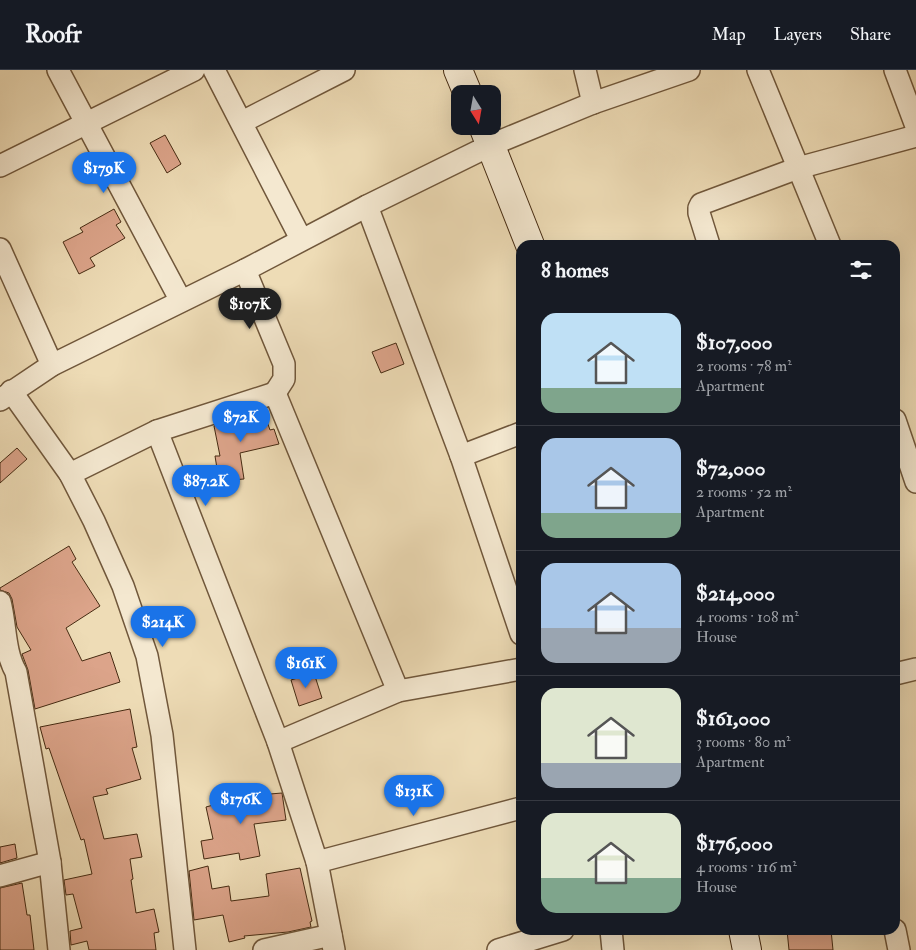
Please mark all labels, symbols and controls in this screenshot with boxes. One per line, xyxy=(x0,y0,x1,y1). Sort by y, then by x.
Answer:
text: Roofr xyxy=(25,19,82,50)
text: Map xyxy=(712,23,746,46)
text: Layers xyxy=(774,23,822,46)
text: Share xyxy=(850,23,891,46)
north arrow xyxy=(451,85,501,135)
map controls xyxy=(451,85,501,135)
pin: $179K xyxy=(69,152,139,194)
text: $179K xyxy=(83,158,125,178)
icon: filters xyxy=(847,256,875,284)
text: 8 homes xyxy=(541,257,609,284)
pin: $107K xyxy=(215,288,285,330)
text: $107K xyxy=(229,294,271,314)
text: $107,000 xyxy=(696,329,773,356)
icon: home xyxy=(581,333,641,393)
text: 2 rooms · 78 m² xyxy=(696,356,792,376)
text: Apartment xyxy=(696,376,764,396)
pin: $72K xyxy=(211,400,271,443)
text: $72K xyxy=(223,407,259,427)
text: $72,000 xyxy=(696,455,765,482)
icon: home xyxy=(581,458,641,518)
pin: $87.2K xyxy=(165,464,247,507)
text: $87.2K xyxy=(183,471,229,491)
text: 2 rooms · 52 m² xyxy=(696,482,792,502)
text: Apartment xyxy=(696,502,764,522)
text: $214,000 xyxy=(696,580,775,607)
icon: home xyxy=(581,583,641,643)
pin: $214K xyxy=(128,606,198,648)
text: 4 rooms · 108 m² xyxy=(696,607,799,627)
text: $214K xyxy=(142,612,184,632)
text: House xyxy=(696,627,737,647)
pin: $161K xyxy=(271,646,341,689)
text: $161K xyxy=(286,653,326,673)
text: $161,000 xyxy=(696,705,771,732)
icon: home xyxy=(581,708,641,768)
text: 3 rooms · 80 m² xyxy=(696,732,791,752)
text: Apartment xyxy=(696,752,764,772)
pin: $131K xyxy=(379,774,449,817)
text: $131K xyxy=(395,781,433,801)
pin: $176K xyxy=(206,782,276,825)
text: $176K xyxy=(220,789,262,809)
text: $176,000 xyxy=(696,830,773,857)
icon: home xyxy=(581,833,641,893)
text: 4 rooms · 116 m² xyxy=(696,857,797,877)
text: House xyxy=(696,877,737,897)

